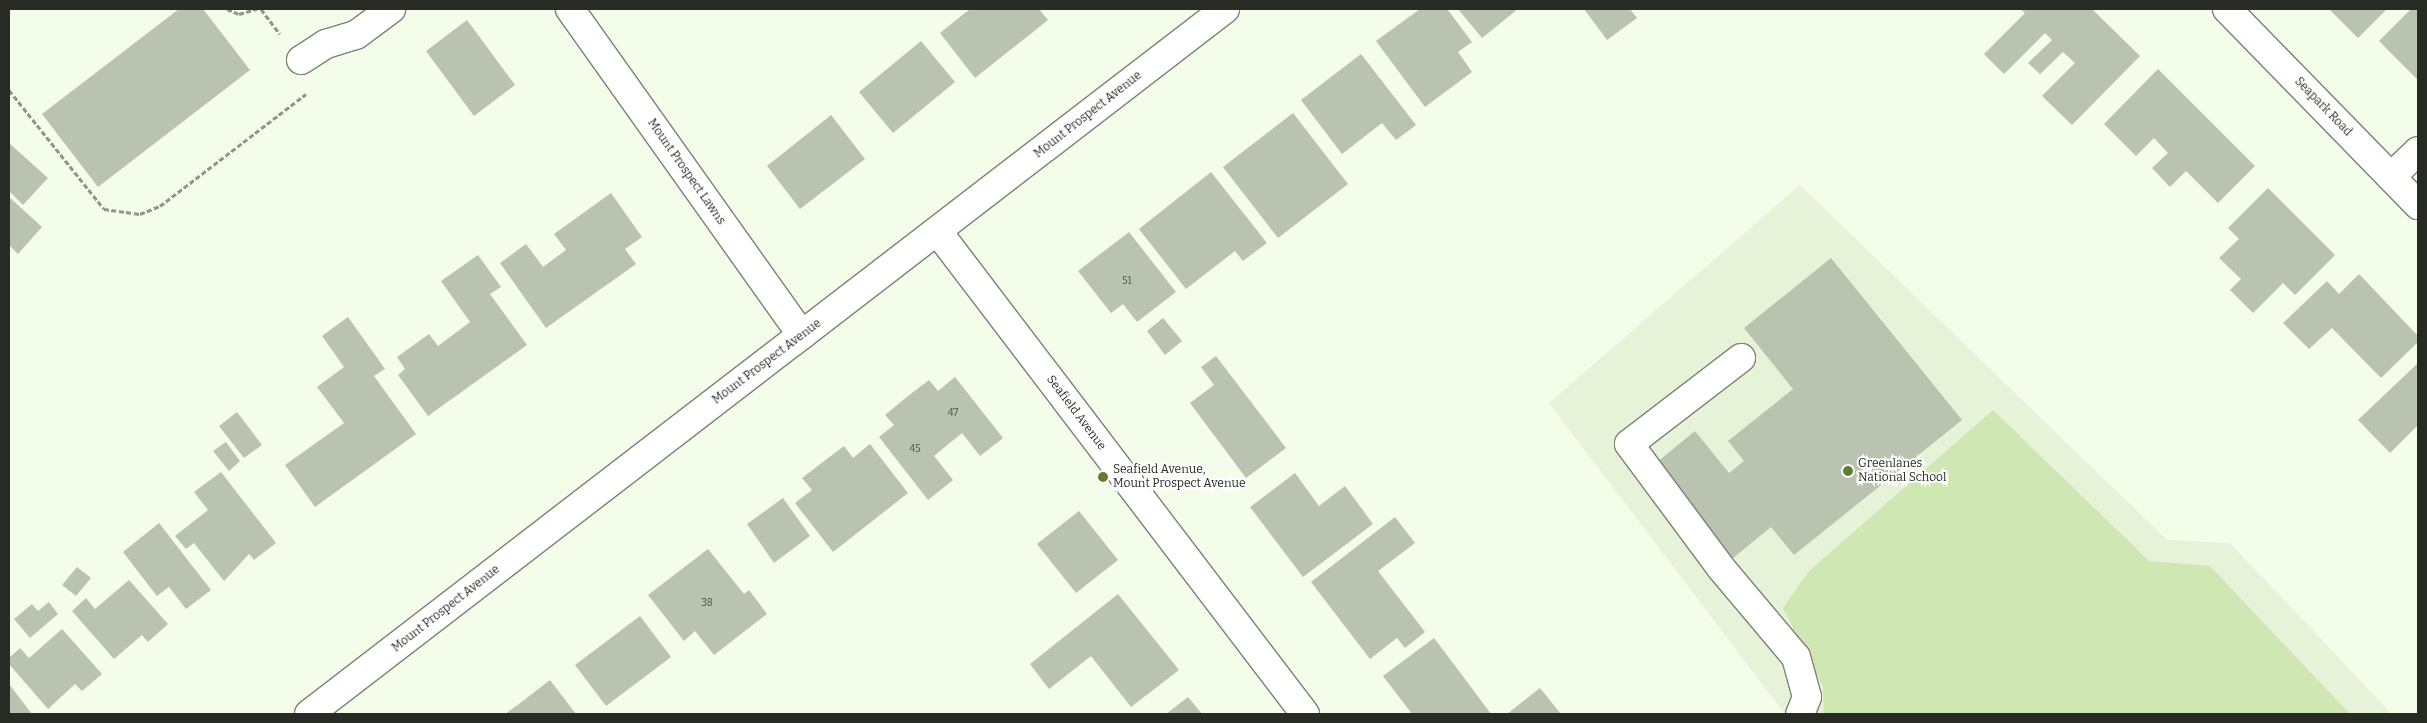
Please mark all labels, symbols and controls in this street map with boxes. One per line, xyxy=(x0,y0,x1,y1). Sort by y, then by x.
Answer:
street label: Mount Prospect Avenue xyxy=(1031,69,1145,161)
street label: Seapark Road xyxy=(2291,75,2355,139)
street label: Mount Prospect Lawns xyxy=(644,116,728,228)
house number: 51 xyxy=(1122,276,1132,288)
street label: Mount Prospect Avenue xyxy=(710,316,824,408)
street label: Seafield Avenue xyxy=(1043,373,1109,453)
house number: 47 xyxy=(948,408,958,420)
house number: 45 xyxy=(909,444,921,456)
place label: Greenlanes National School xyxy=(1858,457,1946,485)
place label: Seafield Avenue, Mount Prospect Avenue xyxy=(1113,463,1246,491)
marker: Greenlanes National School xyxy=(1842,465,1854,477)
marker: Seafield Avenue, Mount Prospect Avenue xyxy=(1097,471,1109,483)
street label: Mount Prospect Avenue xyxy=(389,563,503,655)
house number: 38 xyxy=(701,598,713,610)

